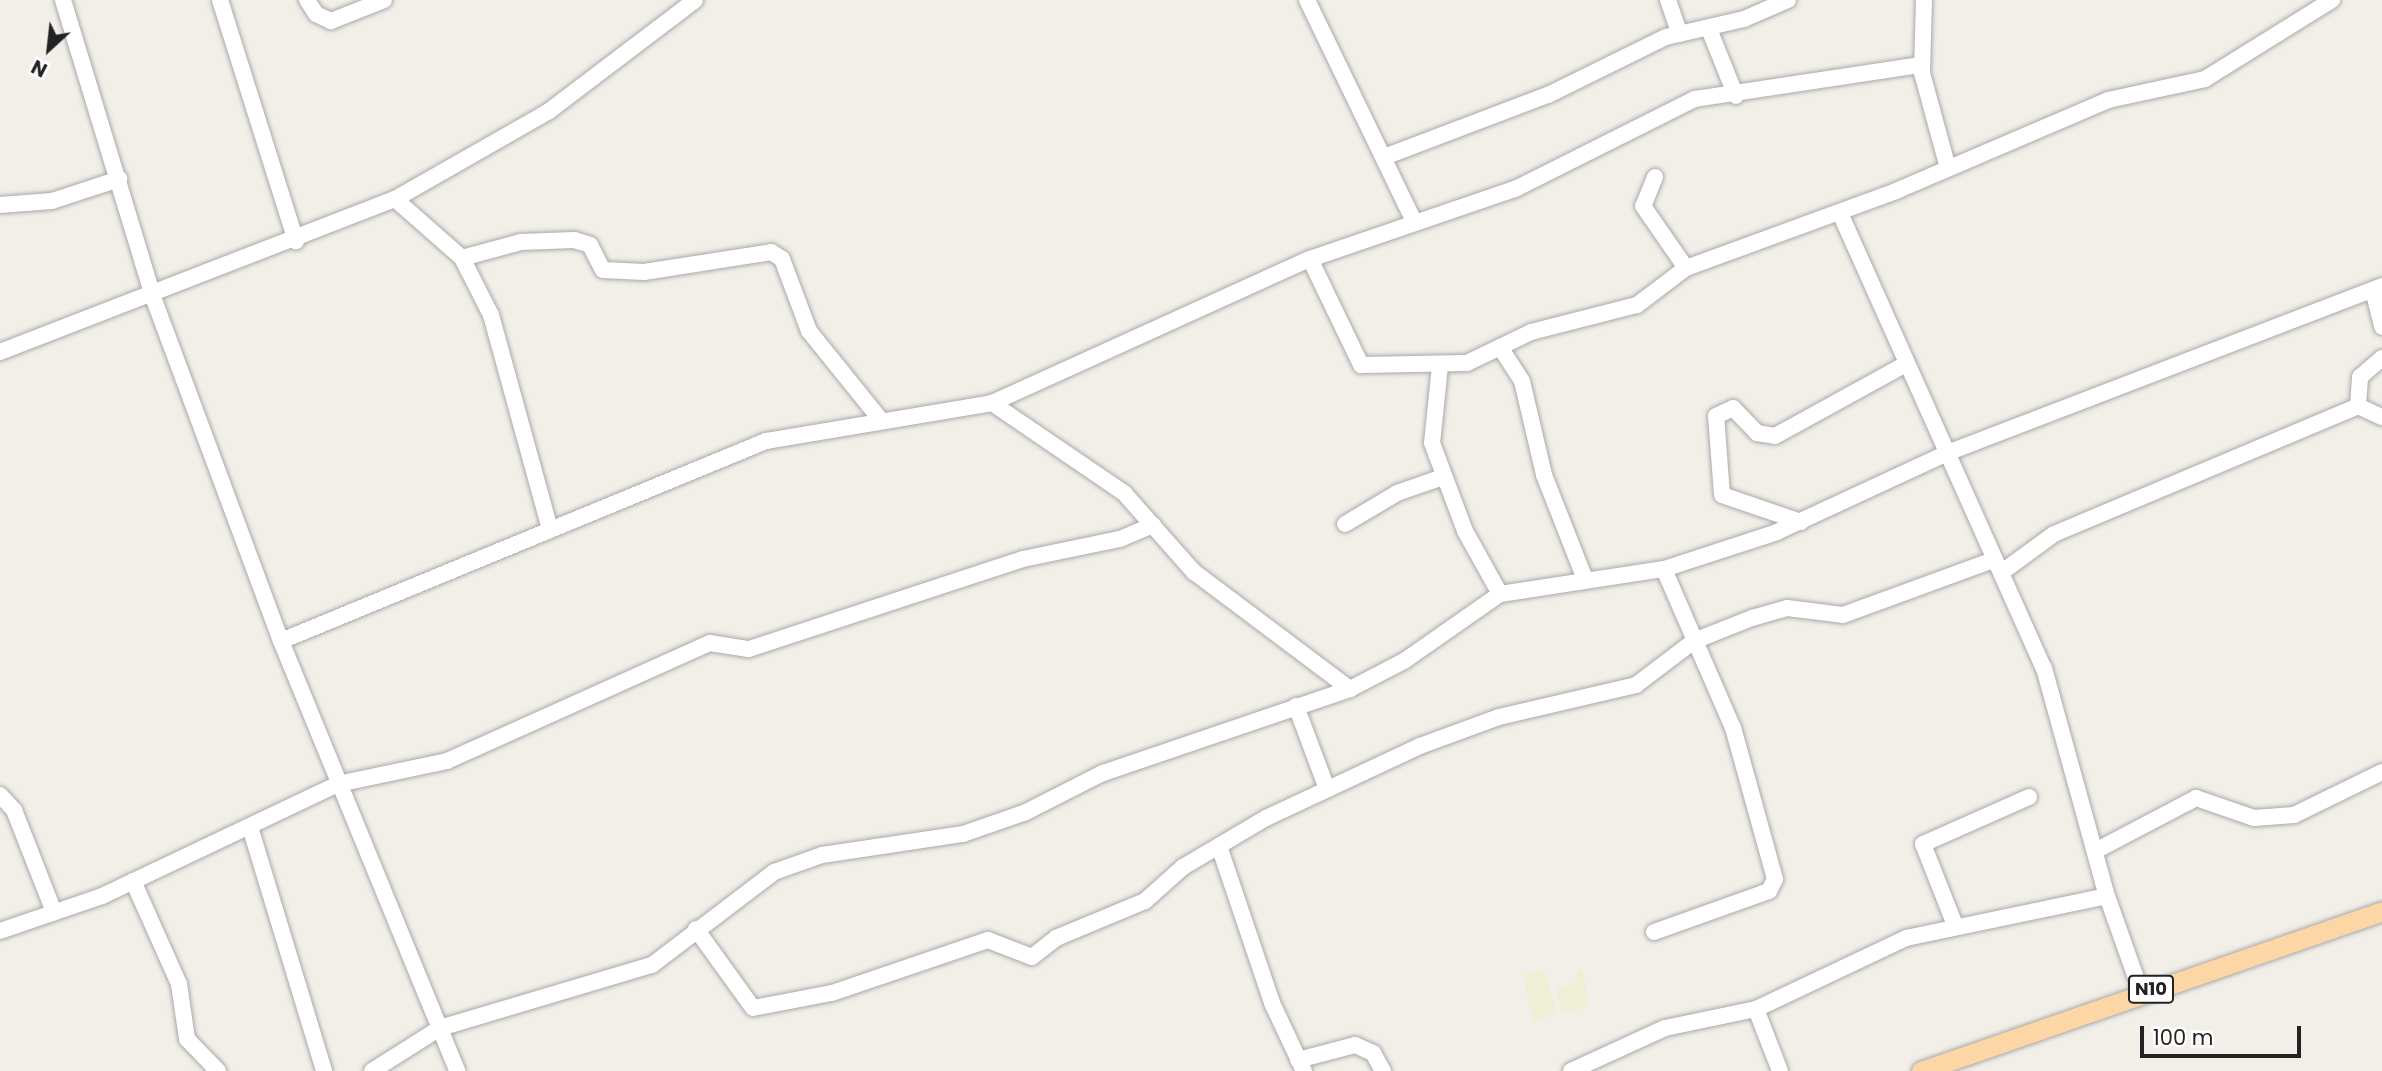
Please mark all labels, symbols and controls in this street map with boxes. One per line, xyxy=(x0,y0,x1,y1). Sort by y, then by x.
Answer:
north arrow xyxy=(14,14,84,84)
text: N xyxy=(27,53,52,83)
road number: N10 xyxy=(2126,974,2176,1004)
scale bar xyxy=(2144,1012,2305,1056)
text: 100 m xyxy=(2153,1023,2213,1052)

